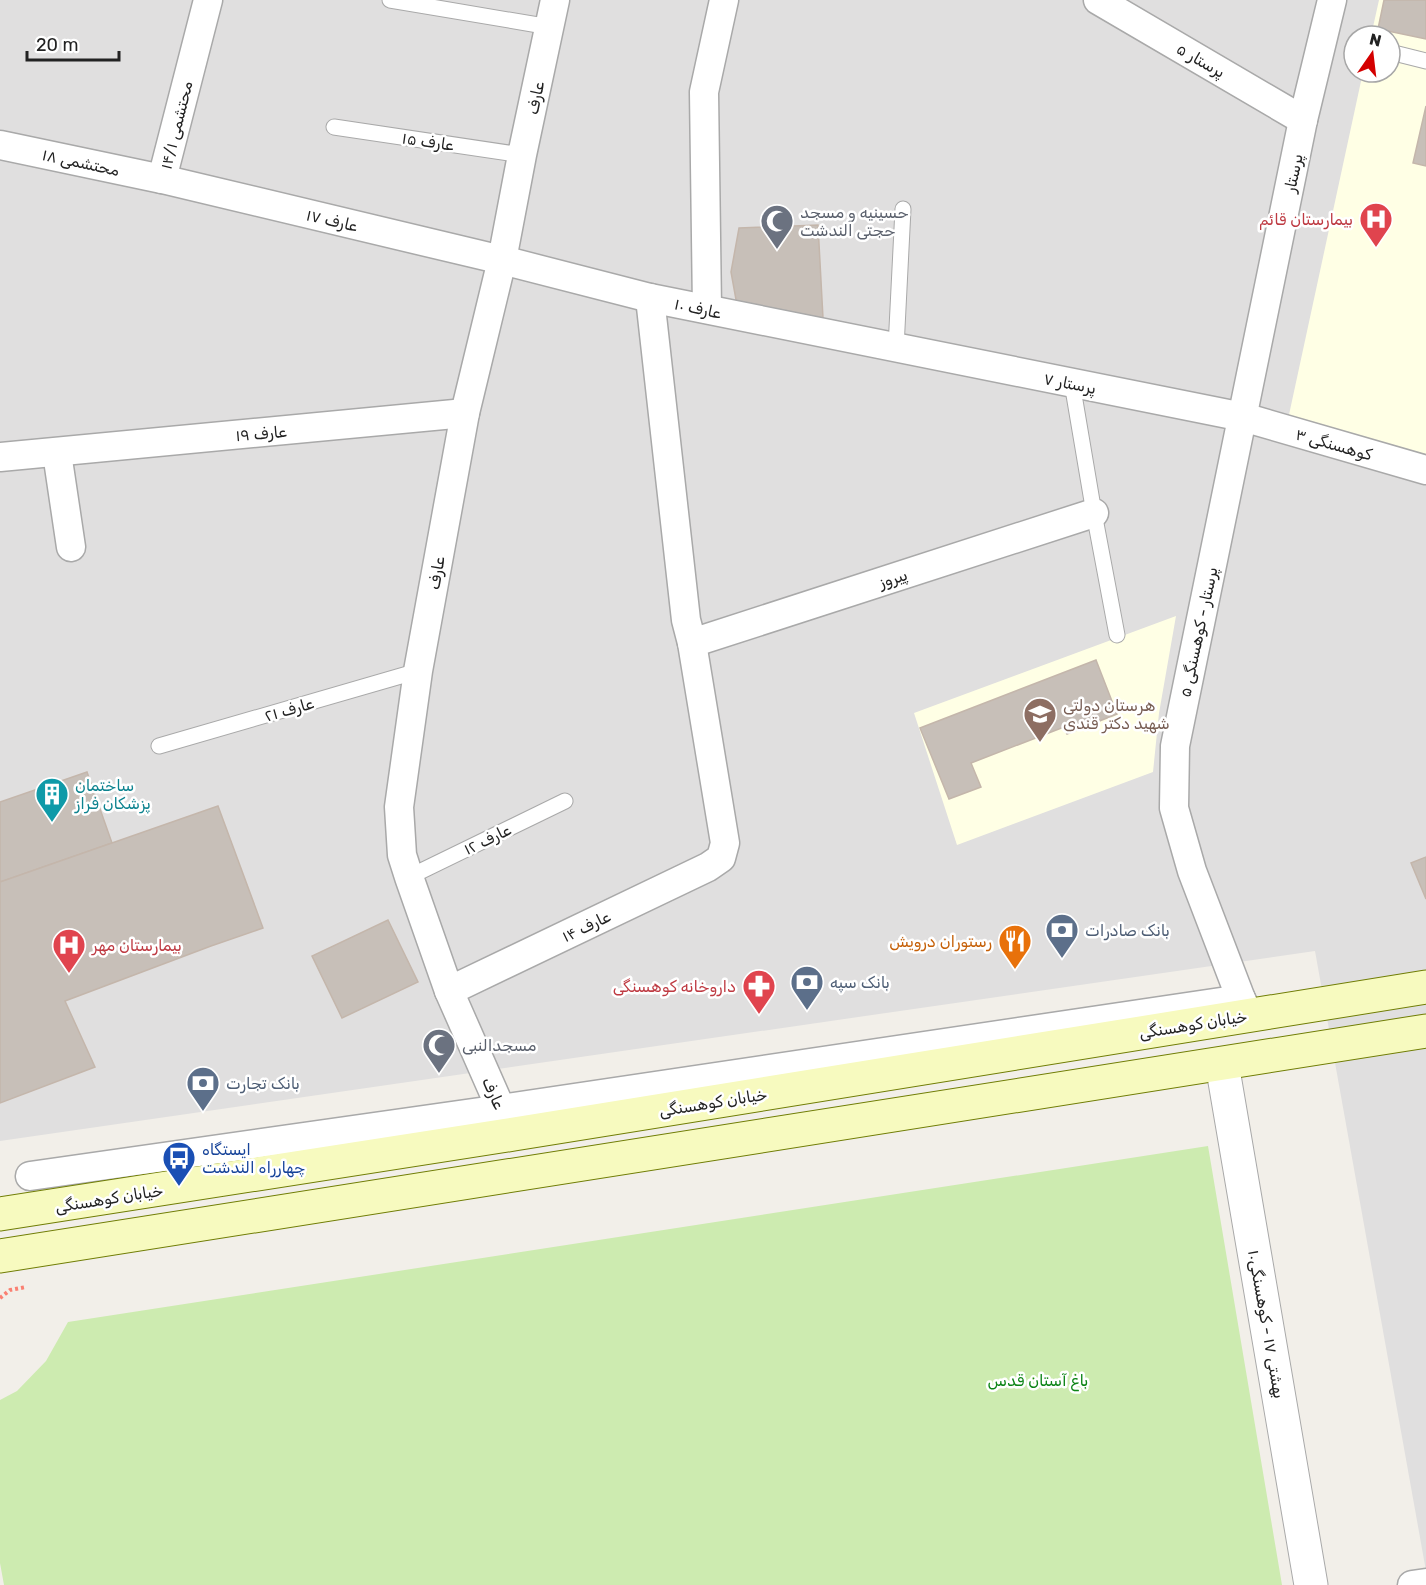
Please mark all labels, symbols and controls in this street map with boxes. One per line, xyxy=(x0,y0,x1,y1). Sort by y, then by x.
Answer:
scale bar xyxy=(27,24,118,62)
north arrow xyxy=(1342,24,1402,84)
text: N xyxy=(1368,29,1383,51)
text: 20 m xyxy=(36,34,78,56)
street label: پرستار ۵ xyxy=(1173,39,1228,83)
street label: محتشمی ۱۴/۱ xyxy=(156,79,197,171)
street label: عارف xyxy=(523,79,549,117)
street label: عارف ۱۵ xyxy=(401,128,456,156)
street label: محتشمی ۱۸ xyxy=(40,145,121,180)
street label: پرستار xyxy=(1280,152,1308,195)
hospital icon: بیمارستان قائم xyxy=(1358,201,1394,248)
mosque icon: حسینیه و مسجد حجتی الندشت xyxy=(759,203,795,250)
place label: حسینیه و مسجد حجتی الندشت xyxy=(800,203,909,240)
street label: عارف ۱۷ xyxy=(304,205,360,237)
place label: بیمارستان قائم xyxy=(1259,210,1353,230)
street label: عارف ۱۰ xyxy=(673,294,723,324)
street label: پرستار ۷ xyxy=(1042,369,1098,399)
street label: عارف ۱۹ xyxy=(235,422,288,446)
street label: کوهسنگی ۳ xyxy=(1293,425,1375,466)
street label: عارف xyxy=(424,555,450,591)
street label: پیروز xyxy=(875,565,910,593)
street label: پرستار - کوهسنگی ۵ xyxy=(1175,565,1223,699)
street label: عارف ۲۱ xyxy=(262,693,316,726)
school or university icon: هرستان دولتی شهید دکتر قندی xyxy=(1022,696,1058,743)
place label: هرستان دولتی شهید دکتر قندی xyxy=(1063,696,1170,734)
building icon: ساختمان پزشکان فراز xyxy=(34,776,70,823)
place label: ساختمان پزشکان فراز xyxy=(74,776,151,814)
street label: عارف ۱۲ xyxy=(461,820,515,860)
street label: عارف ۱۴ xyxy=(559,907,614,947)
bank icon: بانک صادرات xyxy=(1044,912,1080,959)
place label: بانک صادرات xyxy=(1085,921,1170,941)
restaurant icon: رستوران درویش xyxy=(997,923,1033,970)
hospital icon: بیمارستان مهر xyxy=(51,927,87,974)
place label: رستوران درویش xyxy=(889,932,992,952)
place label: بیمارستان مهر xyxy=(91,936,182,956)
bank icon: بانک سپه xyxy=(789,964,825,1011)
pharmacy icon: داروخانه کوهسنگی xyxy=(741,968,777,1015)
place label: بانک سپه xyxy=(830,973,890,993)
place label: داروخانه کوهسنگی xyxy=(613,977,736,997)
street label: خیابان کوهسنگی xyxy=(1138,1007,1249,1043)
mosque icon: مسجدالنبی xyxy=(421,1027,457,1074)
place label: مسجدالنبی xyxy=(462,1036,537,1055)
bank icon: بانک تجارت xyxy=(185,1065,221,1112)
place label: بانک تجارت xyxy=(226,1074,300,1094)
street label: عارف xyxy=(477,1074,509,1113)
street label: خیابان کوهسنگی xyxy=(658,1085,769,1121)
bus stop icon: ایستگاه چهارراه الندشت xyxy=(161,1140,197,1187)
place label: ایستگاه چهارراه الندشت xyxy=(202,1140,305,1178)
street label: خیابان کوهسنگی xyxy=(54,1181,165,1217)
street label: بهشتی ۱۷ - کوهسنگی۱۰ xyxy=(1243,1248,1289,1400)
park label: باغ آستان قدس xyxy=(988,1371,1088,1392)

